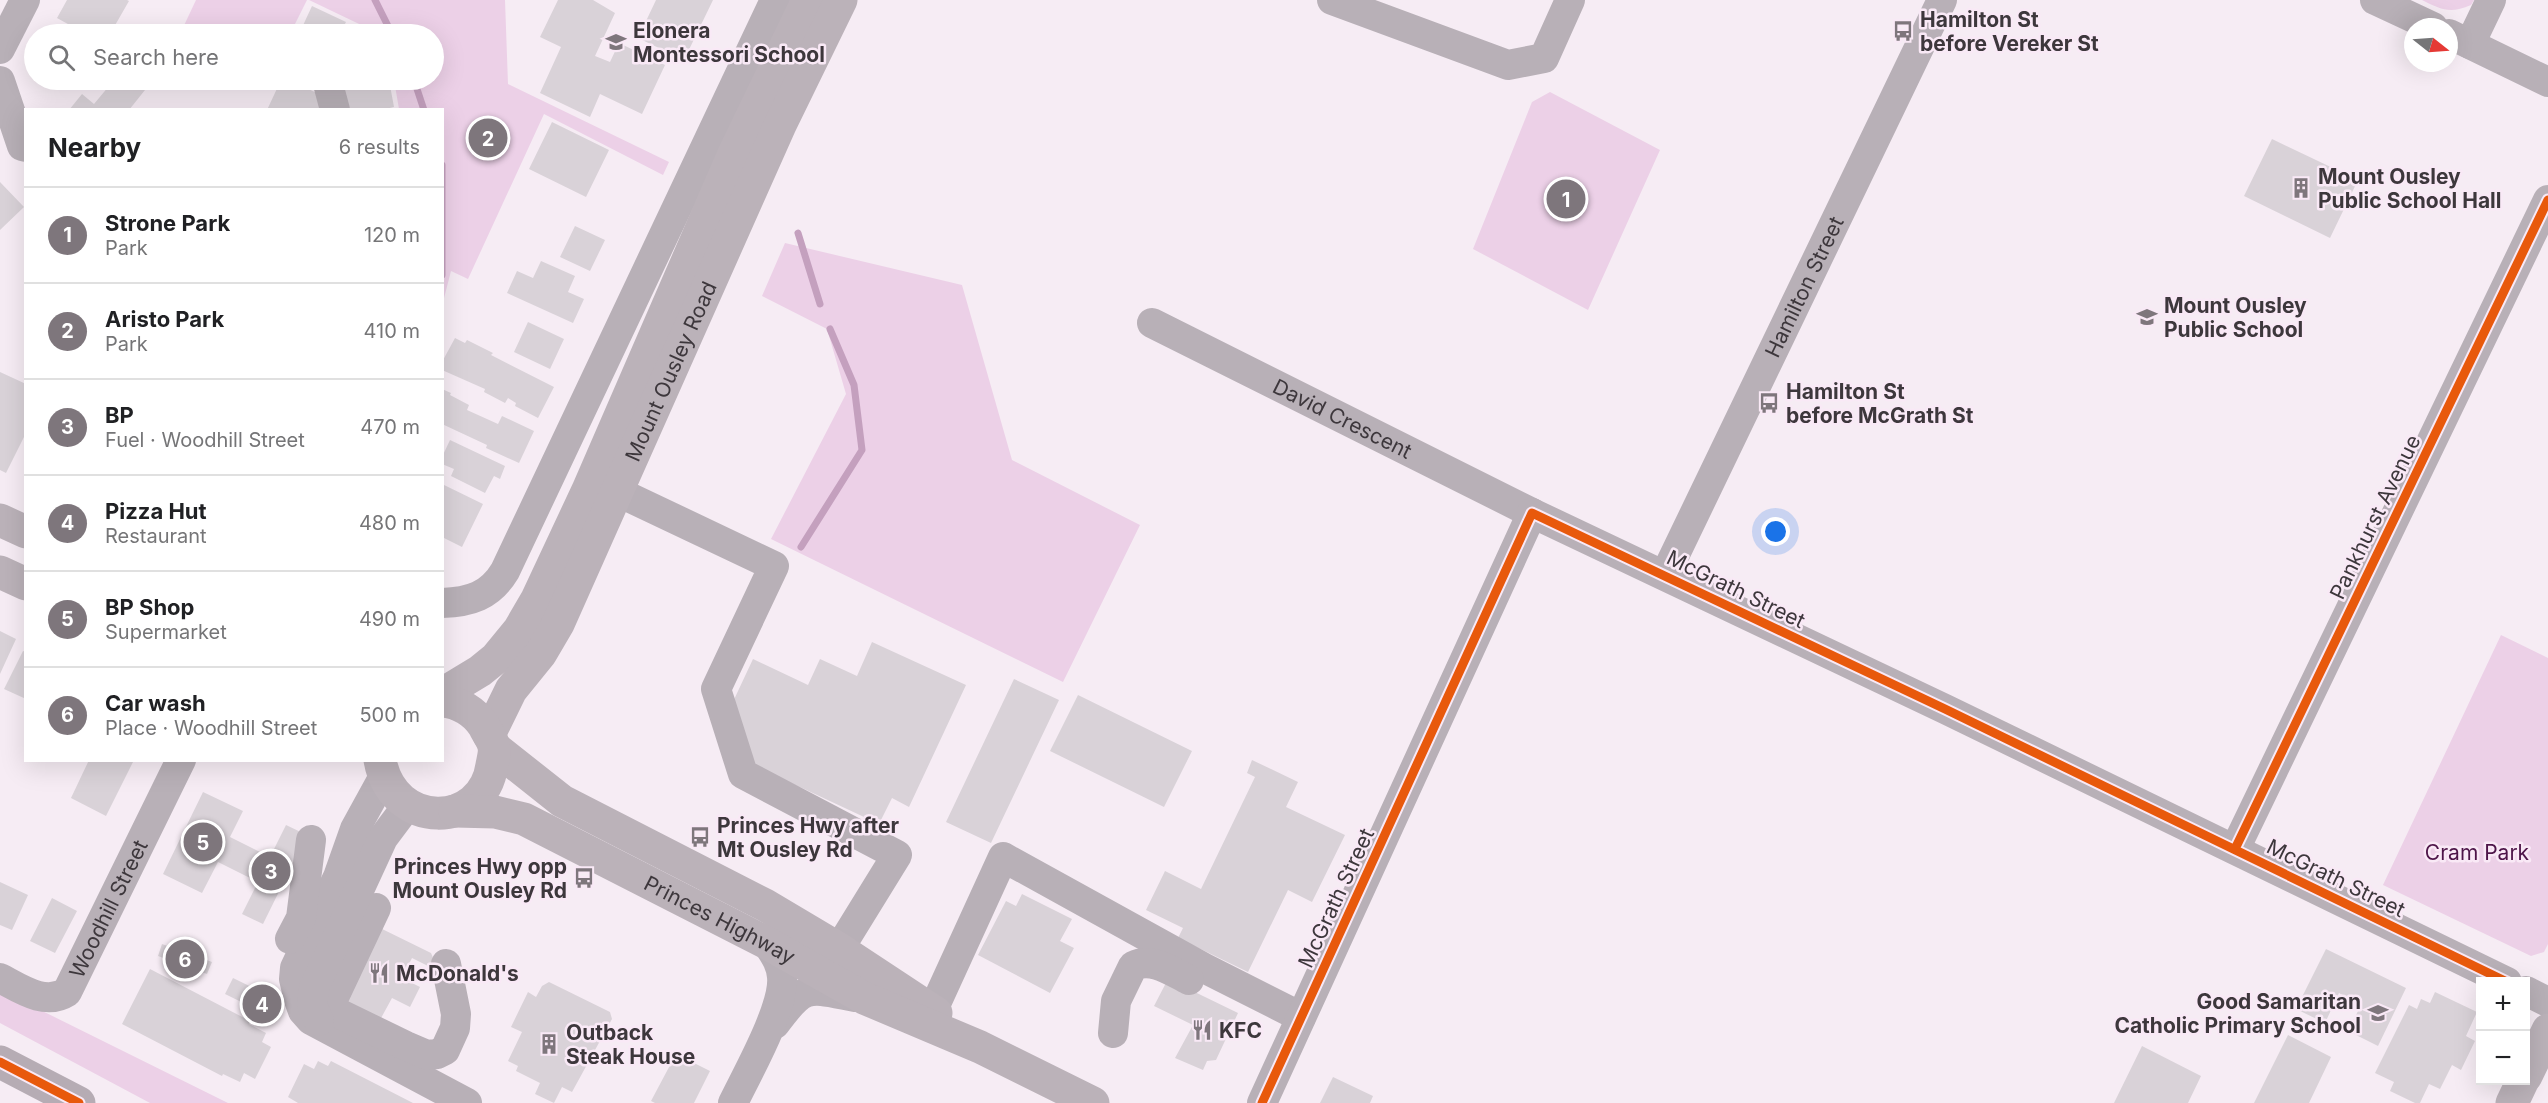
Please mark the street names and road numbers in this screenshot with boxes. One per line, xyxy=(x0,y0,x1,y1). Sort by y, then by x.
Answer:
street label: Hamilton Street xyxy=(1759,212,1848,361)
street label: Mount Ousley Road xyxy=(620,277,721,465)
street label: David Crescent xyxy=(1269,373,1416,464)
street label: Pankhurst Avenue xyxy=(2324,431,2426,603)
street label: McGrath Street xyxy=(1663,545,1809,633)
street label: McGrath Street xyxy=(1293,824,1379,972)
street label: McGrath Street xyxy=(2263,834,2409,922)
street label: Woodhill Street xyxy=(64,835,152,982)
street label: Princes Highway xyxy=(640,870,800,969)

